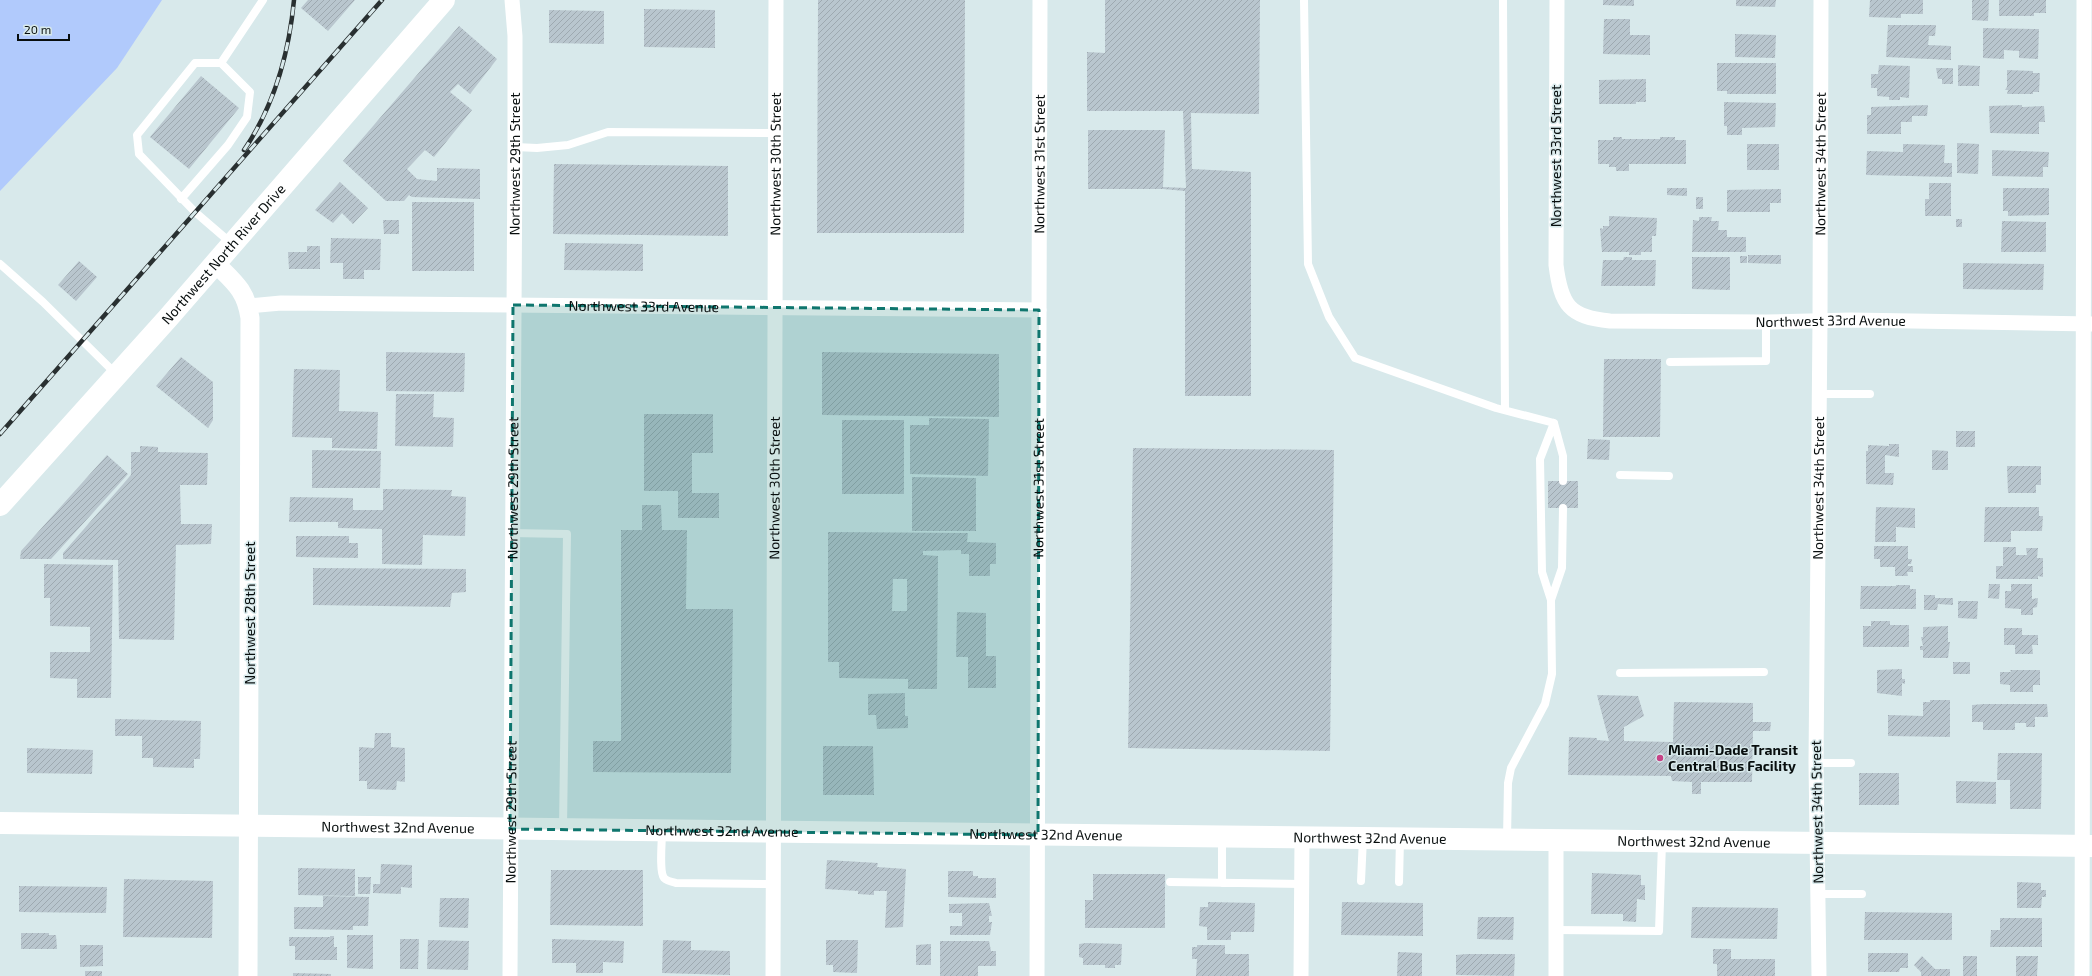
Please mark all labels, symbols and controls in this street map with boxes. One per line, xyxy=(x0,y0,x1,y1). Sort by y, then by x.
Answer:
scale bar xyxy=(18,16,69,42)
text: 20 m xyxy=(24,22,51,36)
street label: Northwest 33rd Street xyxy=(1547,85,1564,227)
street label: Northwest 29th Street xyxy=(505,92,523,236)
street label: Northwest 30th Street xyxy=(766,92,784,236)
street label: Northwest 34th Street xyxy=(1811,92,1829,236)
street label: Northwest 31st Street xyxy=(1030,94,1048,234)
street label: Northwest North River Drive xyxy=(158,180,289,327)
street label: Northwest 33rd Avenue xyxy=(569,297,719,315)
street label: Northwest 33rd Avenue xyxy=(1756,311,1906,330)
street label: Northwest 29th Street xyxy=(504,416,521,560)
street label: Northwest 30th Street xyxy=(765,416,783,560)
street label: Northwest 34th Street xyxy=(1809,416,1827,560)
street label: Northwest 31st Street xyxy=(1029,418,1047,558)
street label: Northwest 28th Street xyxy=(241,541,258,685)
street label: Northwest 29th Street xyxy=(502,740,519,884)
street label: Northwest 34th Street xyxy=(1807,740,1826,884)
place label: Miami-Dade Transit Central Bus Facility xyxy=(1668,741,1798,774)
marker: Miami-Dade Transit Central Bus Facility xyxy=(1655,753,1665,763)
street label: Northwest 32nd Avenue xyxy=(321,818,475,836)
street label: Northwest 32nd Avenue xyxy=(645,821,799,840)
street label: Northwest 32nd Avenue xyxy=(969,825,1123,843)
street label: Northwest 32nd Avenue xyxy=(1293,828,1447,847)
street label: Northwest 32nd Avenue xyxy=(1617,832,1771,850)

